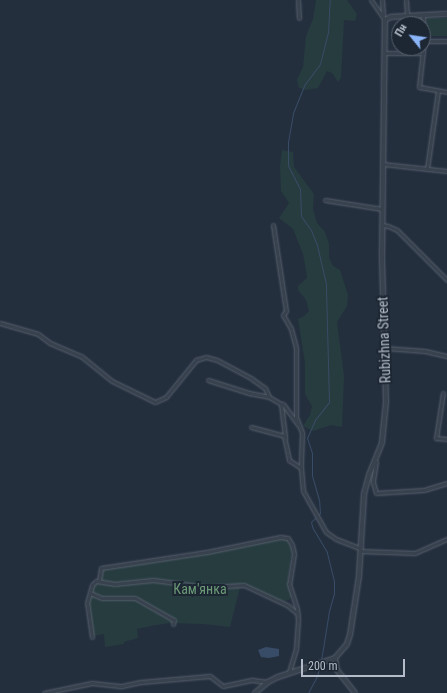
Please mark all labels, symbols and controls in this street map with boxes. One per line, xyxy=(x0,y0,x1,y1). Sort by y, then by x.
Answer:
north arrow xyxy=(391,16,431,56)
text: Пн xyxy=(392,22,410,39)
street label: Rubizhna Street xyxy=(374,296,394,384)
park label: Кам'янка xyxy=(173,581,227,597)
scale bar xyxy=(303,651,407,677)
text: 200 m xyxy=(308,659,338,673)

